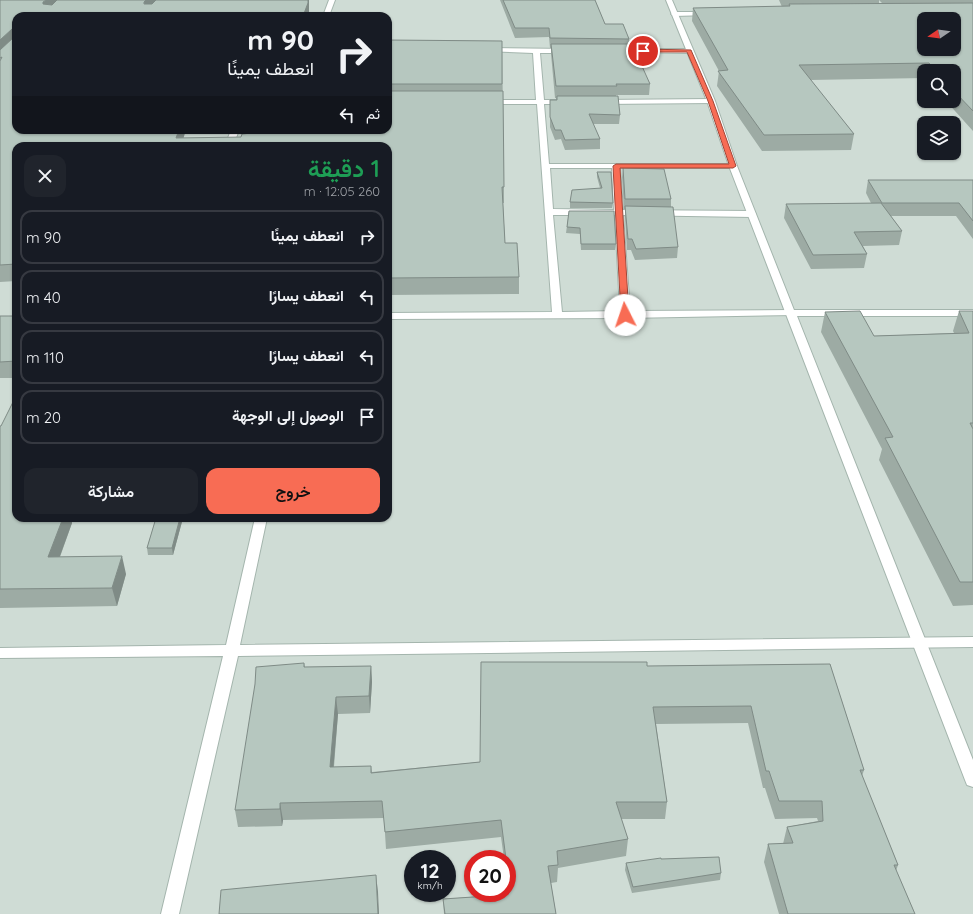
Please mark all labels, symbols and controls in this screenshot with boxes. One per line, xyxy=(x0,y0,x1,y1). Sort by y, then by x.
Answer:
north arrow xyxy=(917,12,961,56)
map controls xyxy=(917,12,961,160)
text: 90 m xyxy=(247,22,314,57)
icon: right xyxy=(328,28,380,80)
pin xyxy=(626,34,660,68)
icon: arrive xyxy=(632,40,654,62)
text: انعطف يمينًا xyxy=(227,57,314,80)
button: search xyxy=(917,64,961,108)
icon: left xyxy=(336,104,358,126)
text: ثم xyxy=(366,104,380,123)
button: layers xyxy=(917,116,961,160)
text: 1 دقيقة xyxy=(308,153,380,183)
button: close xyxy=(24,155,66,197)
text: 260 m · 12:05 xyxy=(304,183,380,199)
text: انعطف يمينًا xyxy=(271,226,344,245)
icon: right xyxy=(356,226,378,248)
text: 90 m xyxy=(26,228,61,247)
text: انعطف يسارًا xyxy=(269,286,344,305)
icon: left xyxy=(356,286,378,308)
text: 40 m xyxy=(26,288,61,307)
position arrow xyxy=(604,294,646,336)
text: انعطف يسارًا xyxy=(269,346,344,365)
icon: left xyxy=(356,346,378,368)
text: 110 m xyxy=(26,348,64,367)
text: الوصول إلى الوجهة xyxy=(232,406,344,425)
icon: arrive xyxy=(356,406,378,428)
text: 20 m xyxy=(26,408,61,427)
button: مشاركة xyxy=(24,468,198,514)
button: خروج xyxy=(206,468,380,514)
speed limit sign: 20 xyxy=(464,850,516,902)
text: 12 xyxy=(420,858,440,883)
text: km/h xyxy=(417,879,443,892)

